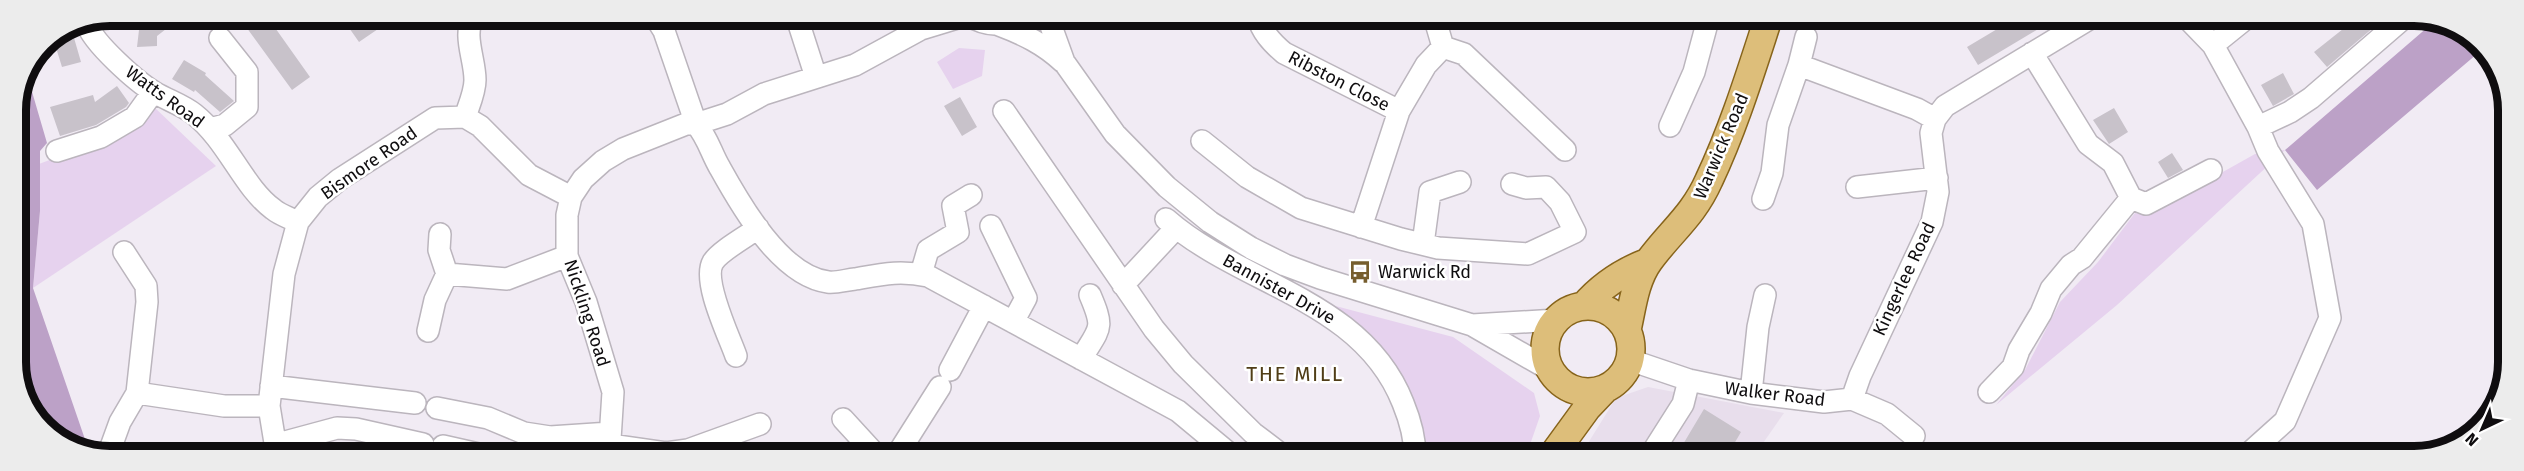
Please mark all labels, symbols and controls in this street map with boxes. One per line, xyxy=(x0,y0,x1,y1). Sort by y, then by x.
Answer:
street label: Ribston Close xyxy=(1285,46,1393,116)
street label: Watts Road xyxy=(121,61,209,133)
street label: Warwick Road xyxy=(1689,90,1753,202)
street label: Bismore Road xyxy=(316,122,422,204)
street label: Kingerlee Road xyxy=(1868,219,1940,339)
street label: Bannister Drive xyxy=(1219,249,1339,329)
street label: Nickling Road xyxy=(559,256,615,370)
bus stop icon: Warwick Rd xyxy=(1347,259,1373,285)
place label: Warwick Rd xyxy=(1378,261,1471,283)
district label: THE MILL xyxy=(1246,361,1344,387)
street label: Walker Road xyxy=(1723,377,1827,411)
north arrow xyxy=(2452,399,2512,459)
text: N xyxy=(2462,429,2482,450)

